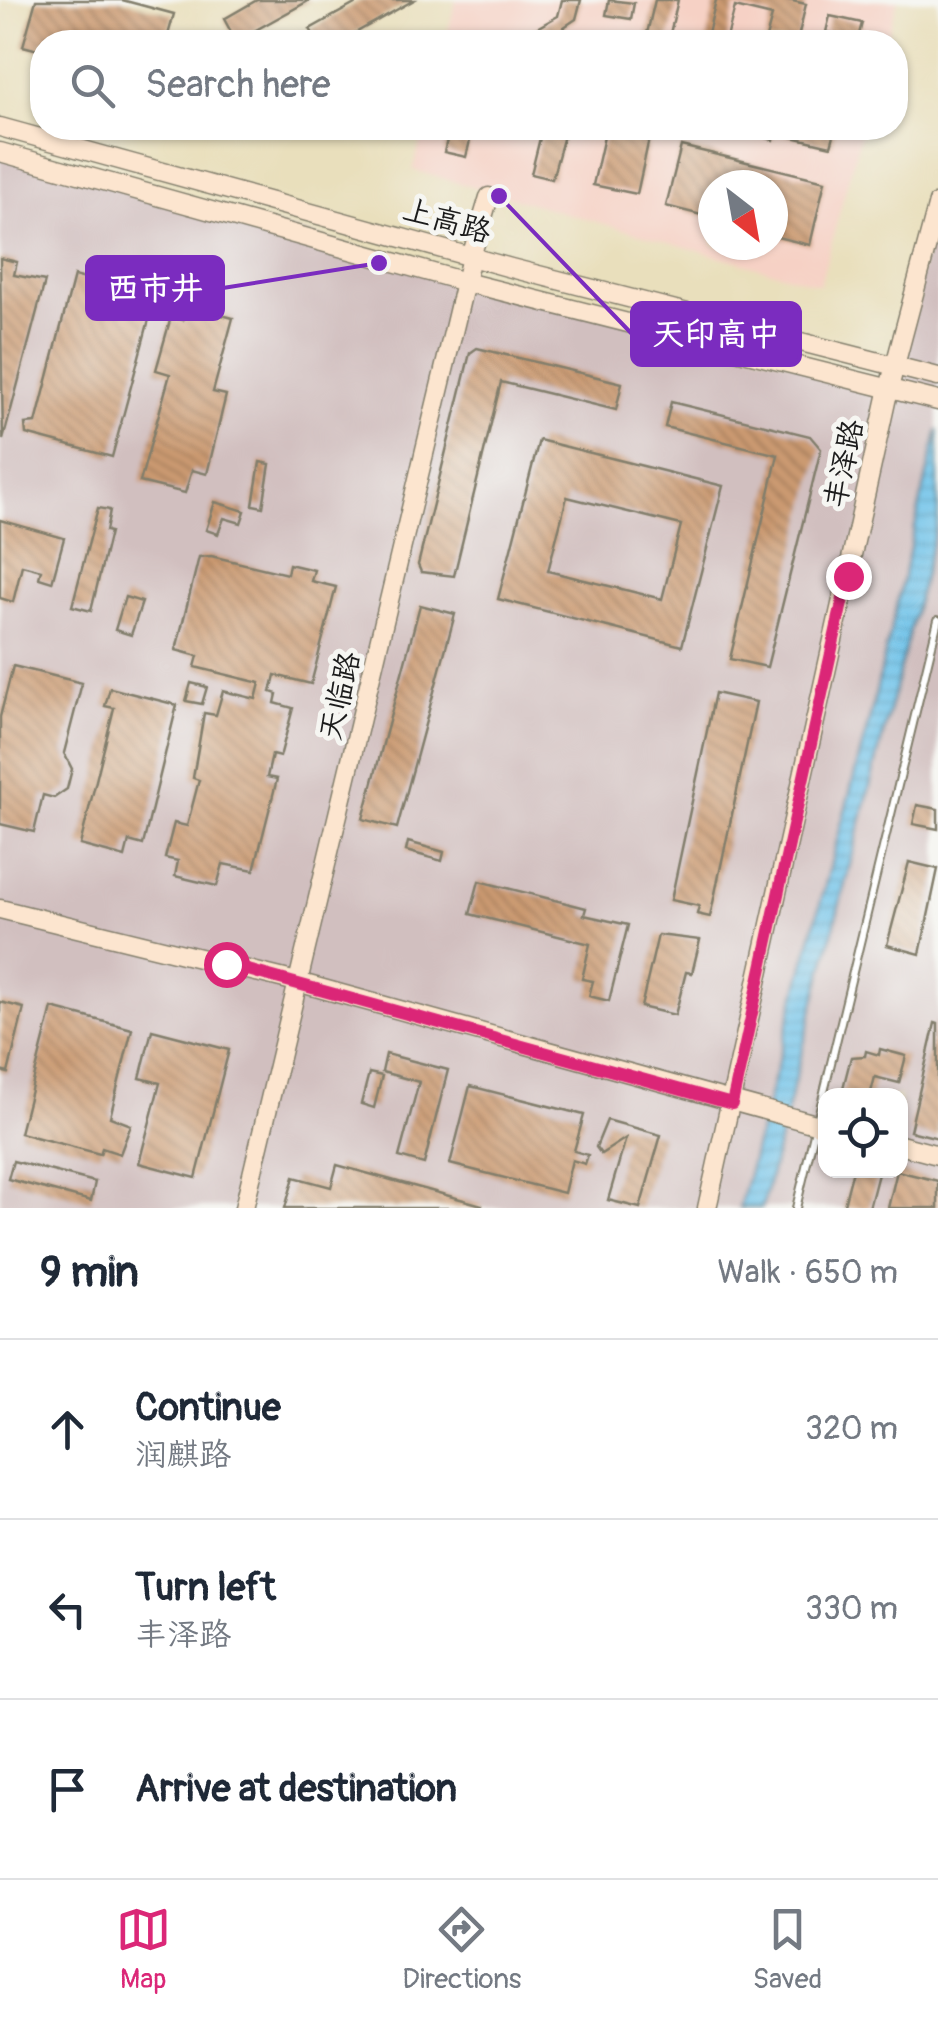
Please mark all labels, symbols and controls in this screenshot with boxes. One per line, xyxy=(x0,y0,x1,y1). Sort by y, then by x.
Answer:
search box xyxy=(30,30,908,140)
icon: search xyxy=(65,58,120,113)
text: Search here xyxy=(145,61,331,109)
north arrow xyxy=(698,170,788,260)
street label: 上高路 xyxy=(399,191,495,251)
callout: 西市井 xyxy=(87,257,223,319)
text: 西市井 xyxy=(107,269,203,309)
callout: 天印高中 xyxy=(632,303,800,365)
text: 天印高中 xyxy=(652,315,780,355)
street label: 丰泽路 xyxy=(817,416,871,512)
route end xyxy=(826,554,872,600)
street label: 天临路 xyxy=(312,648,368,744)
route start xyxy=(204,942,250,988)
map controls xyxy=(818,1088,908,1178)
button: locate xyxy=(818,1088,908,1178)
text: 9 min xyxy=(40,1247,139,1299)
text: Walk · 650 m xyxy=(717,1253,898,1293)
text: Continue xyxy=(135,1384,281,1432)
icon: ahead xyxy=(40,1402,95,1457)
text: 320 m xyxy=(805,1409,898,1449)
text: 润麒路 xyxy=(135,1435,231,1475)
text: Turn left xyxy=(135,1564,276,1612)
icon: left xyxy=(40,1582,95,1637)
text: 330 m xyxy=(805,1589,898,1629)
text: 丰泽路 xyxy=(135,1615,231,1655)
icon: arrive xyxy=(40,1762,95,1817)
text: Arrive at destination xyxy=(135,1765,457,1813)
tab: Map xyxy=(116,1902,171,1997)
tab: Directions xyxy=(402,1902,521,1997)
tab: Saved xyxy=(753,1902,822,1997)

